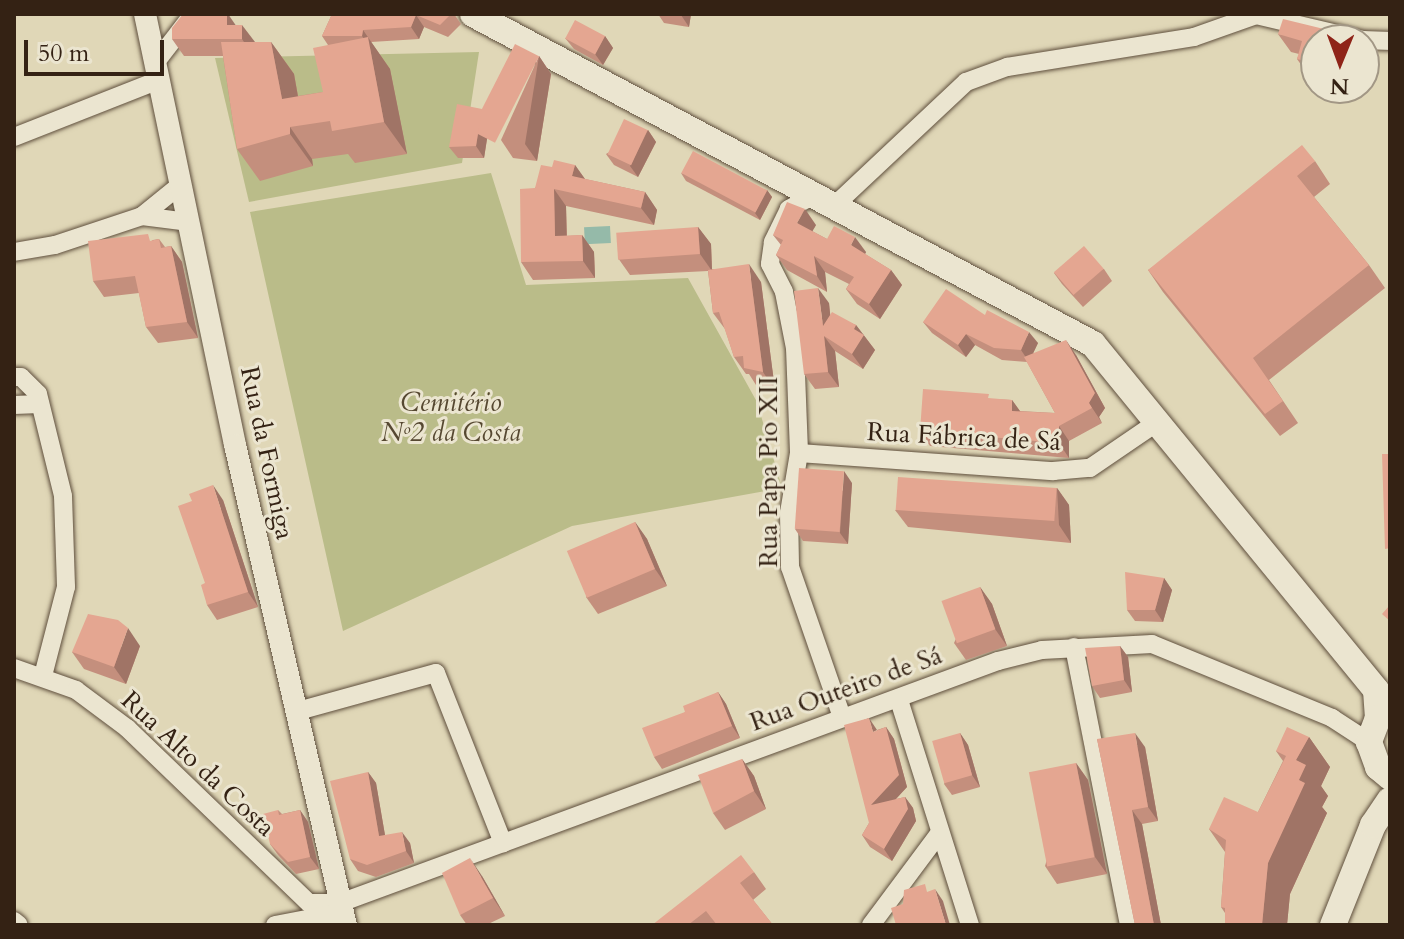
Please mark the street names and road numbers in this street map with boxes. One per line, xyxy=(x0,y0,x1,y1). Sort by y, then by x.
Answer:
street label: Rua da Formiga xyxy=(233,364,301,542)
street label: Rua Papa Pio XII xyxy=(753,376,785,568)
street label: Rua Fábrica de Sá xyxy=(866,416,1062,458)
street label: Rua Outeiro de Sá xyxy=(746,640,946,738)
street label: Rua Alto da Costa xyxy=(115,685,281,843)

